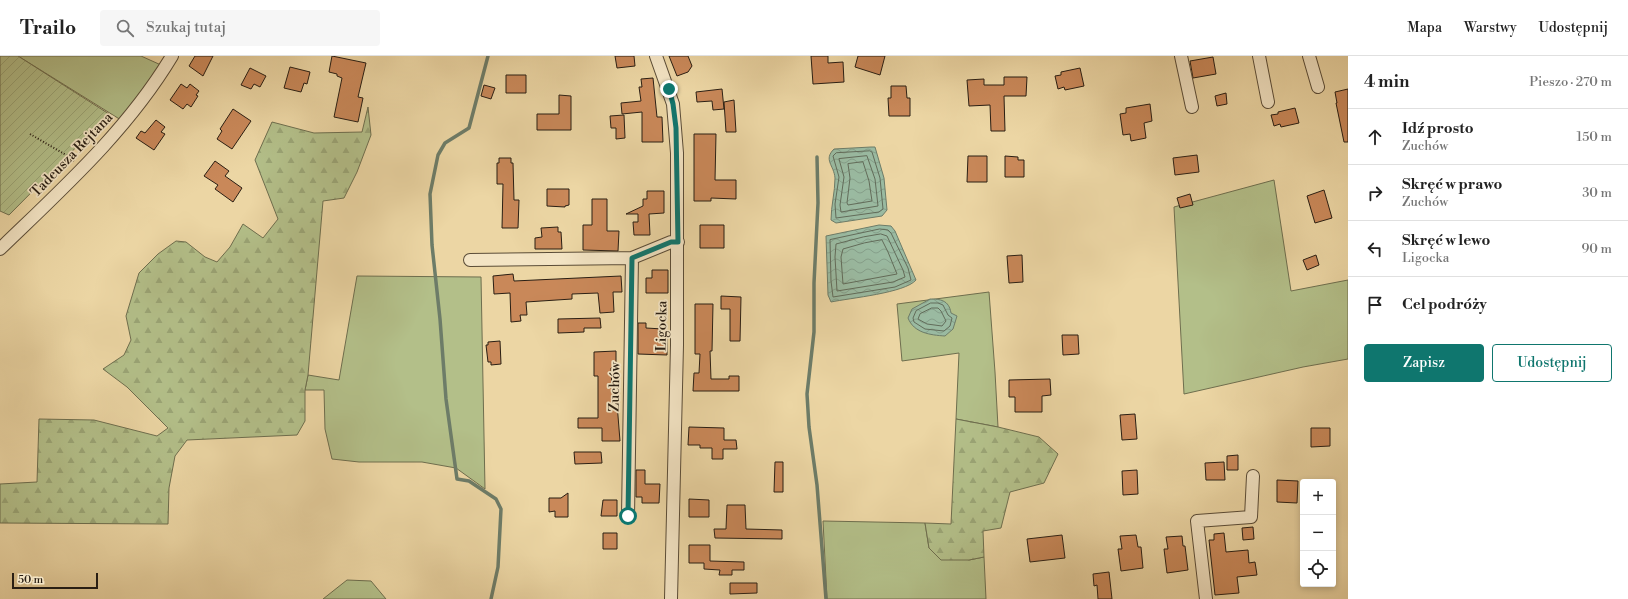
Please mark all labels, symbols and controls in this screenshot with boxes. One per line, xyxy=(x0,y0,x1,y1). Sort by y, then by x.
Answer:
search box xyxy=(100,10,380,46)
text: Trailo xyxy=(20,16,76,40)
icon: search xyxy=(114,17,136,39)
text: Szukaj tutaj xyxy=(146,18,226,37)
text: Mapa xyxy=(1407,19,1442,37)
text: Warstwy xyxy=(1464,19,1517,37)
text: Udostępnij xyxy=(1539,19,1608,37)
text: 4 min xyxy=(1364,71,1409,93)
text: Pieszo · 270 m xyxy=(1529,74,1612,90)
route end xyxy=(660,80,678,98)
street label: Tadeusza Rejtana xyxy=(27,108,118,201)
text: Idź prosto xyxy=(1402,119,1474,138)
icon: ahead xyxy=(1364,126,1386,148)
text: 150 m xyxy=(1577,129,1612,145)
text: Zuchów xyxy=(1402,138,1448,154)
text: Skręć w prawo xyxy=(1402,175,1502,194)
icon: right xyxy=(1364,182,1386,204)
text: 30 m xyxy=(1582,185,1612,201)
text: Zuchów xyxy=(1402,194,1448,210)
text: Skręć w lewo xyxy=(1402,231,1490,250)
icon: left xyxy=(1364,238,1386,260)
text: 90 m xyxy=(1581,241,1612,257)
text: Ligocka xyxy=(1402,250,1449,266)
icon: arrive xyxy=(1364,294,1386,316)
text: Cel podróży xyxy=(1402,295,1487,314)
street label: Ligocka xyxy=(653,299,671,352)
button: Zapisz xyxy=(1364,344,1484,382)
button: Udostępnij xyxy=(1492,344,1612,382)
street label: Zuchów xyxy=(606,362,624,412)
map controls xyxy=(1300,479,1336,587)
button: + xyxy=(1300,479,1336,515)
route start xyxy=(619,507,637,525)
button: − xyxy=(1300,515,1336,551)
button: locate xyxy=(1300,551,1336,587)
scale bar xyxy=(12,571,98,590)
text: 50 m xyxy=(18,573,43,587)

